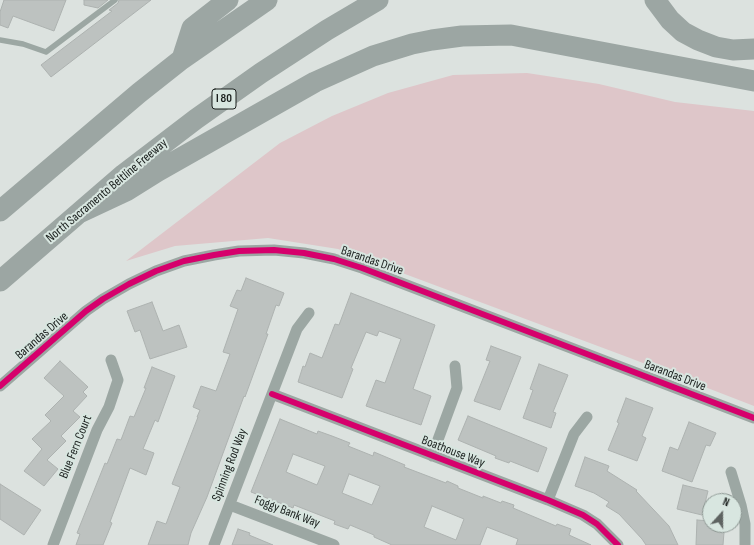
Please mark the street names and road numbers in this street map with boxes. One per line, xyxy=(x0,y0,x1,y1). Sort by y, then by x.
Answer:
road number: I 80 xyxy=(212,89,236,109)
street label: North Sacramento Beltline Freeway xyxy=(43,136,171,246)
street label: Barandas Drive xyxy=(339,243,405,279)
street label: Barandas Drive xyxy=(12,309,72,363)
street label: Barandas Drive xyxy=(642,357,708,395)
street label: Blue Fern Court xyxy=(56,413,96,481)
street label: Spinning Rod Way xyxy=(209,426,251,504)
street label: Boathouse Way xyxy=(419,433,487,471)
street label: Foggy Bank Way xyxy=(252,492,322,532)

